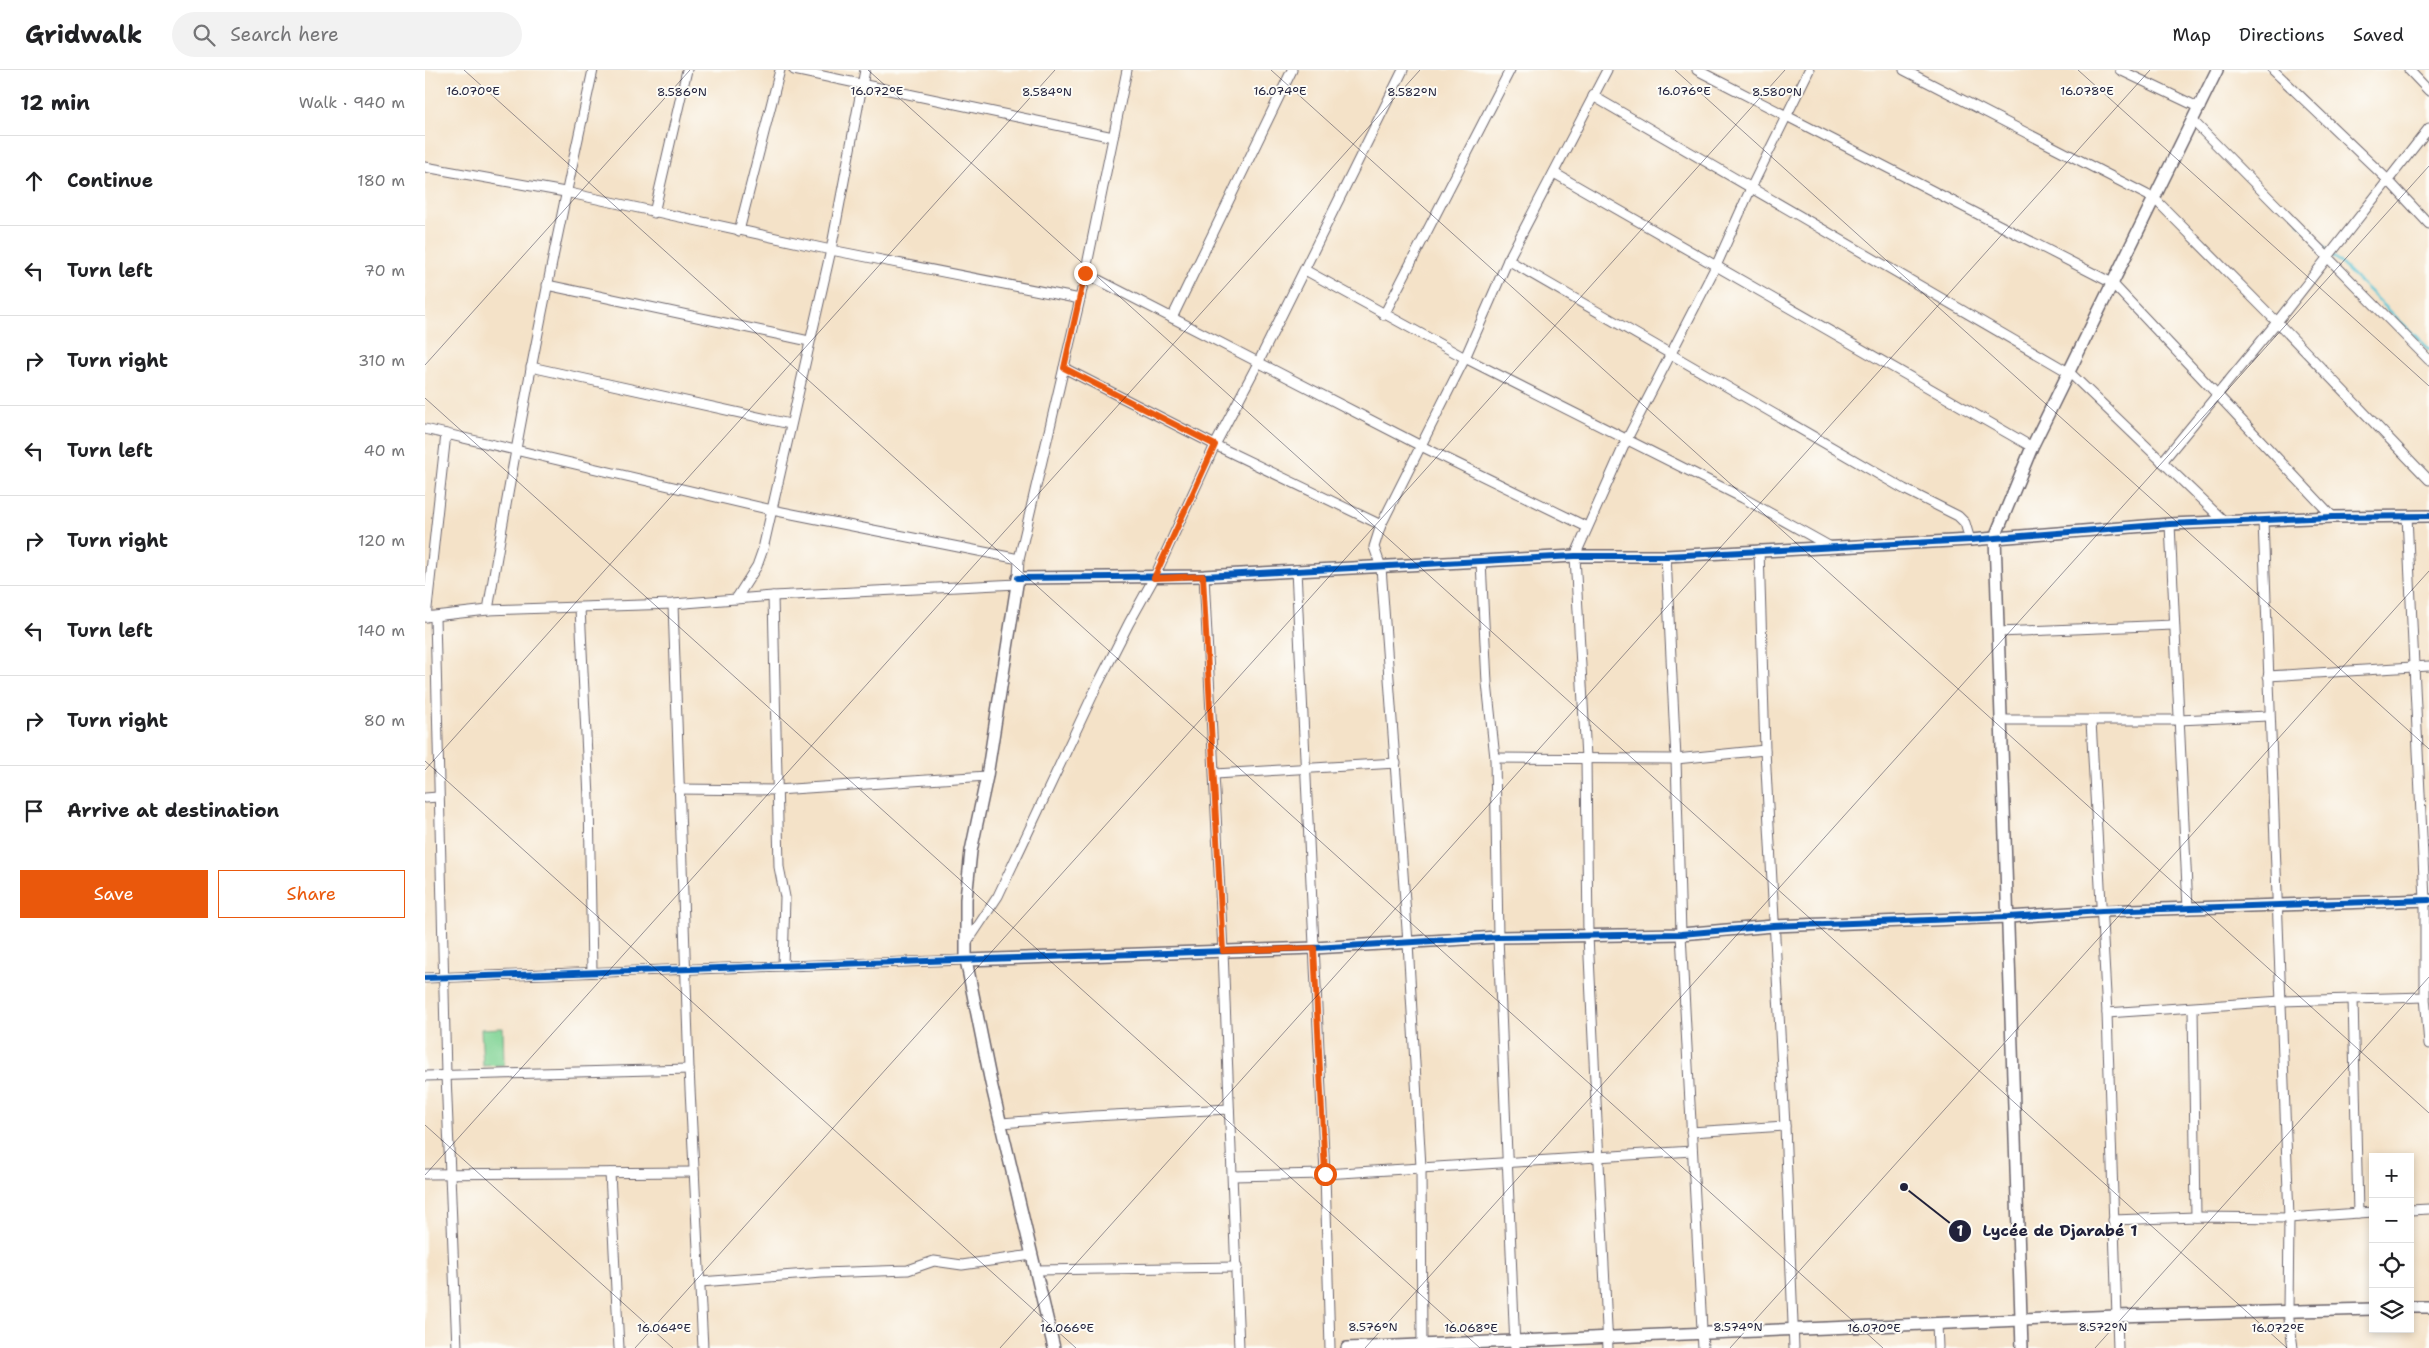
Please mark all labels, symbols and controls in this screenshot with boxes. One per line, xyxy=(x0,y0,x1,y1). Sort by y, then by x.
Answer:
search box xyxy=(172,12,522,57)
text: Gridwalk xyxy=(25,19,142,51)
icon: search xyxy=(190,21,218,49)
text: Search here xyxy=(230,22,339,47)
text: Map xyxy=(2173,23,2211,47)
text: Directions xyxy=(2239,23,2325,47)
text: Saved xyxy=(2353,23,2404,47)
text: 16.070°E xyxy=(446,83,500,99)
text: 16.072°E xyxy=(851,83,903,99)
text: 16.074°E xyxy=(1253,83,1307,99)
text: 16.076°E xyxy=(1657,83,1711,99)
text: 16.078°E xyxy=(2060,83,2114,99)
text: 8.586°N xyxy=(657,84,707,100)
text: 8.584°N xyxy=(1022,84,1072,100)
text: 8.582°N xyxy=(1387,84,1437,100)
text: 8.580°N xyxy=(1752,84,1802,100)
text: 12 min xyxy=(20,89,90,117)
text: Walk · 940 m xyxy=(299,92,405,113)
icon: ahead xyxy=(20,167,48,195)
text: Continue xyxy=(67,168,153,193)
text: 180 m xyxy=(357,170,405,191)
icon: left xyxy=(20,257,48,285)
text: Turn left xyxy=(67,258,153,283)
text: 70 m xyxy=(364,260,405,281)
route end xyxy=(1074,262,1097,285)
icon: right xyxy=(20,347,48,375)
text: Turn right xyxy=(67,348,168,373)
text: 310 m xyxy=(358,350,405,371)
icon: left xyxy=(20,437,48,465)
text: Turn left xyxy=(67,438,153,463)
text: 40 m xyxy=(363,440,405,461)
icon: right xyxy=(20,527,48,555)
text: Turn right xyxy=(67,528,168,553)
text: 120 m xyxy=(358,530,405,551)
icon: left xyxy=(20,617,48,645)
text: Turn left xyxy=(67,618,153,643)
text: 140 m xyxy=(358,620,405,641)
icon: right xyxy=(20,707,48,735)
text: Turn right xyxy=(67,708,168,733)
text: 80 m xyxy=(364,710,405,731)
icon: arrive xyxy=(20,797,48,825)
text: Arrive at destination xyxy=(67,798,279,823)
button: Save xyxy=(20,870,208,918)
button: Share xyxy=(218,870,405,918)
map controls xyxy=(2369,1153,2414,1333)
button: + xyxy=(2369,1153,2414,1198)
route start xyxy=(1314,1163,1337,1186)
button: − xyxy=(2369,1198,2414,1243)
callout: Lycée de Djarabé 1 xyxy=(1948,1215,2147,1246)
text: Lycée de Djarabé 1 xyxy=(1983,1220,2137,1241)
text: 1 xyxy=(1957,1221,1964,1241)
button: locate xyxy=(2369,1243,2414,1288)
button: layers xyxy=(2369,1288,2414,1333)
text: 8.576°N xyxy=(1348,1319,1398,1335)
text: 8.574°N xyxy=(1713,1319,1763,1335)
text: 8.572°N xyxy=(2079,1319,2128,1335)
text: 16.064°E xyxy=(637,1320,691,1336)
text: 16.066°E xyxy=(1040,1320,1094,1336)
text: 16.068°E xyxy=(1444,1320,1498,1336)
text: 16.070°E xyxy=(1847,1320,1901,1336)
text: 16.072°E xyxy=(2252,1320,2304,1336)

